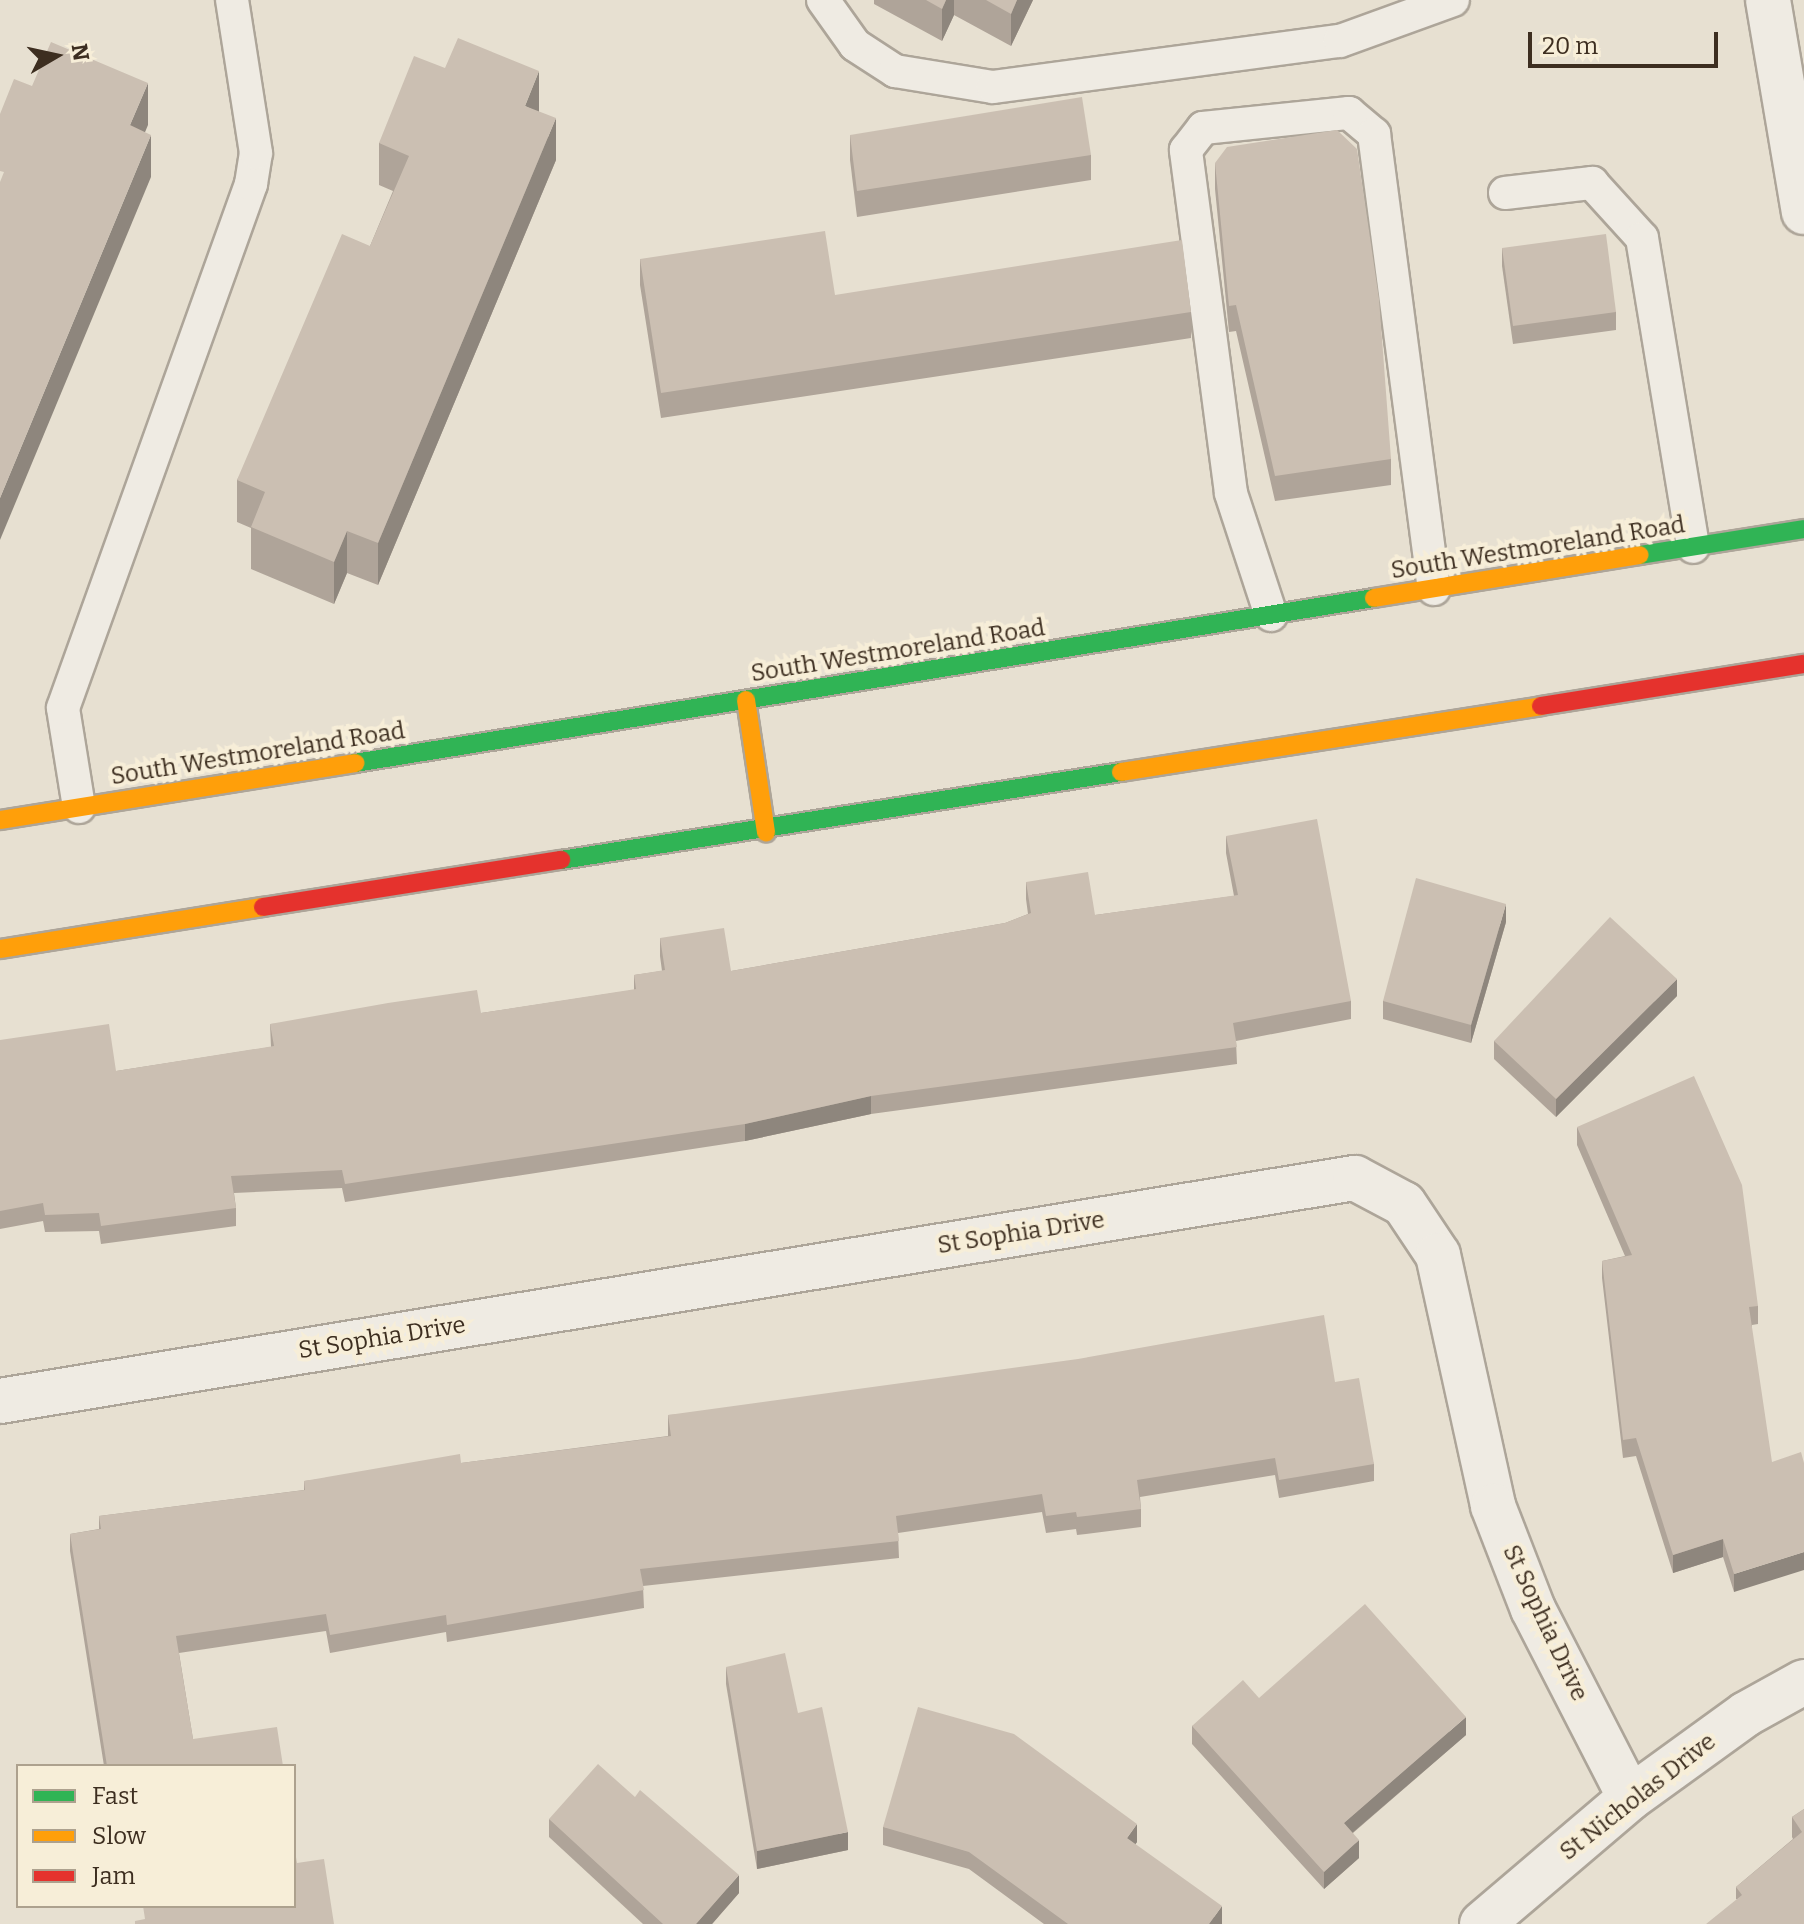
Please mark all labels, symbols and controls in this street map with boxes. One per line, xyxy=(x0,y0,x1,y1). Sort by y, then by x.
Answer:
north arrow xyxy=(16,16,96,96)
scale bar xyxy=(1532,16,1722,66)
text: 20 m xyxy=(1542,32,1598,60)
text: N xyxy=(66,42,95,63)
street label: South Westmoreland Road xyxy=(1389,511,1687,585)
street label: South Westmoreland Road xyxy=(749,614,1047,688)
street label: South Westmoreland Road xyxy=(109,717,407,791)
street label: St Sophia Drive xyxy=(935,1206,1107,1260)
street label: St Sophia Drive xyxy=(296,1311,468,1365)
street label: St Sophia Drive xyxy=(1496,1541,1594,1705)
street label: St Nicholas Drive xyxy=(1554,1727,1722,1867)
legend xyxy=(16,1764,296,1908)
text: Fast xyxy=(92,1782,138,1810)
text: Slow xyxy=(92,1822,146,1850)
text: Jam xyxy=(92,1862,135,1890)

